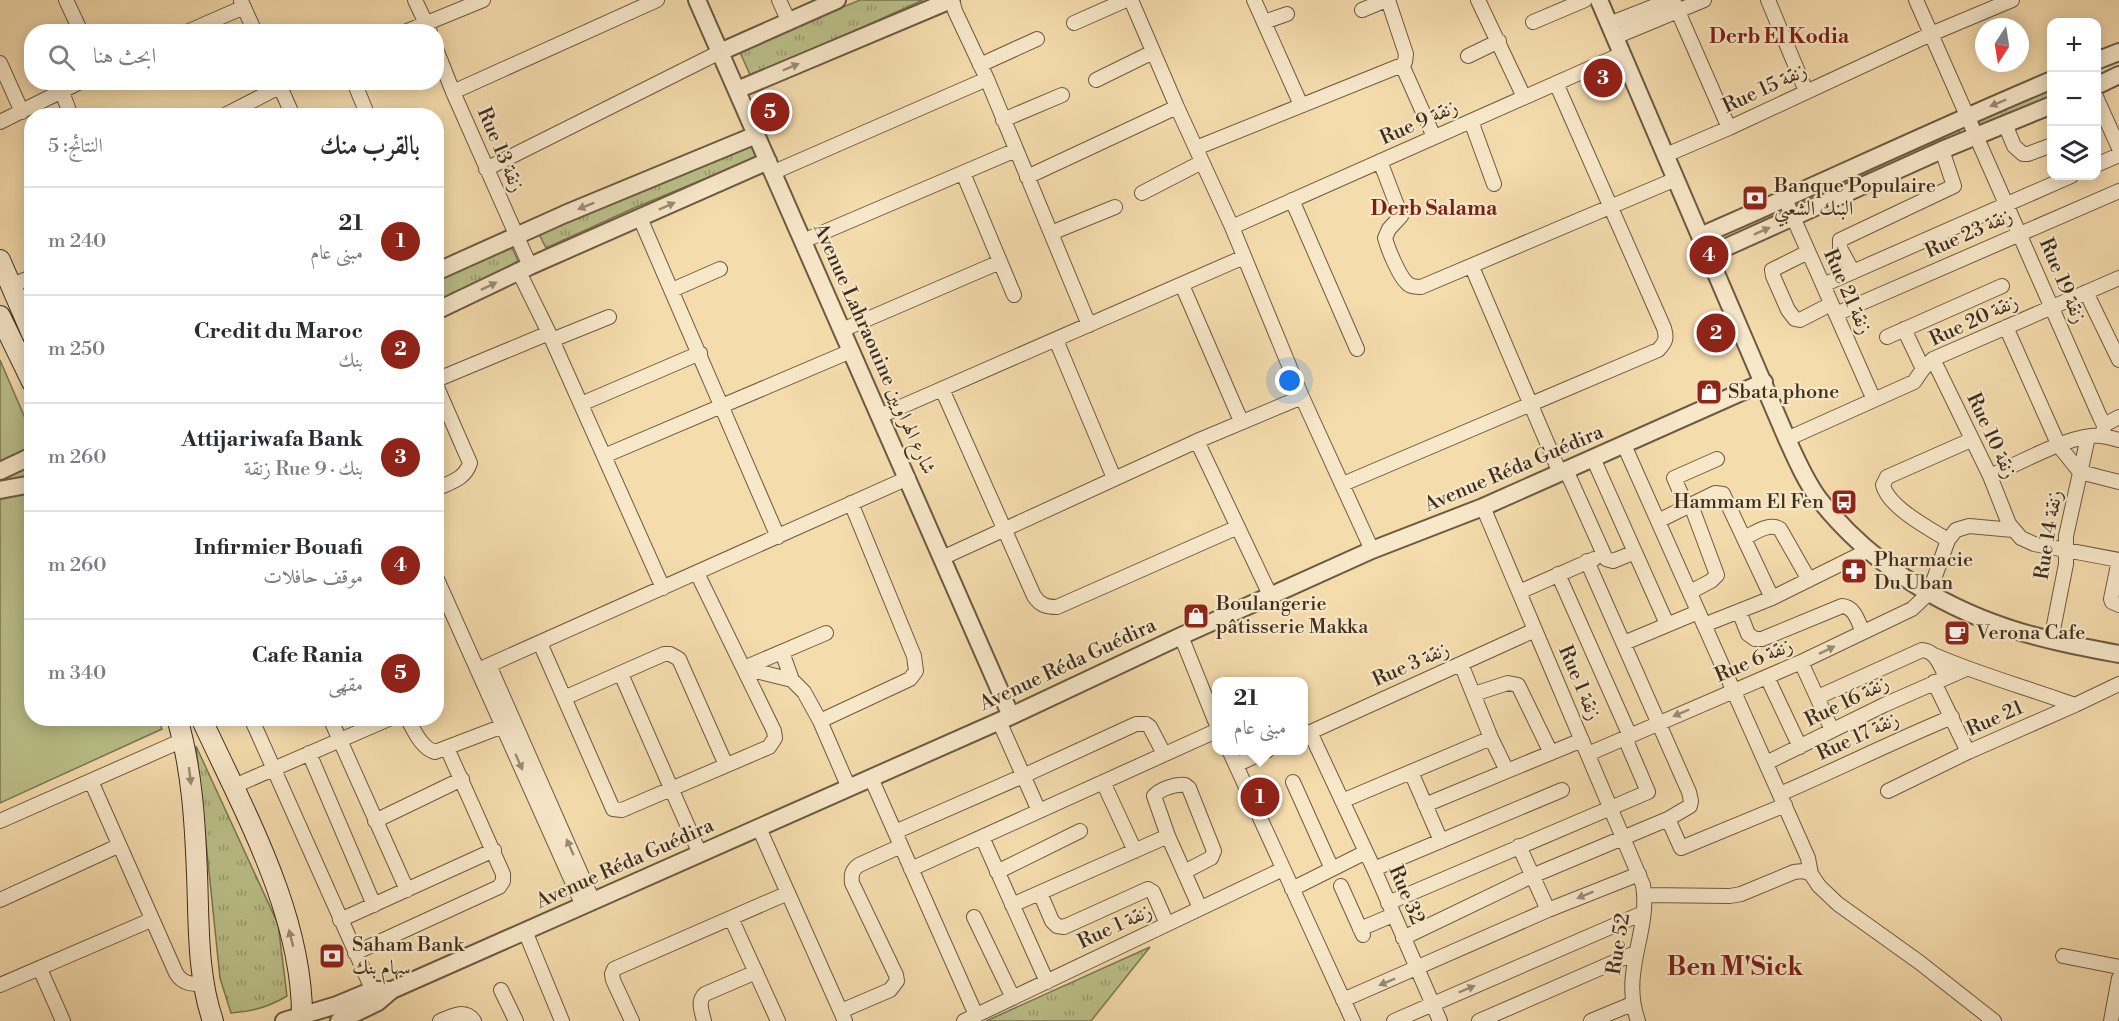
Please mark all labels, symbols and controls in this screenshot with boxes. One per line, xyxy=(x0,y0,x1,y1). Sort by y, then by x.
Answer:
north arrow xyxy=(1975,18,2029,72)
map controls xyxy=(2047,18,2101,180)
button: + xyxy=(2047,18,2101,72)
search box xyxy=(24,24,444,90)
district label: Derb El Kodia xyxy=(1709,24,1850,50)
icon: search xyxy=(45,41,78,74)
text: ابحث هنا xyxy=(93,43,156,70)
pin: 3 xyxy=(1584,56,1622,100)
street label: Rue 15 زنقة xyxy=(1719,59,1811,119)
one-way arrow xyxy=(782,62,800,72)
button: − xyxy=(2047,72,2101,126)
pin: 5 xyxy=(750,90,790,134)
street label: Rue 9 زنقة xyxy=(1376,95,1462,151)
one-way arrow xyxy=(1988,98,2006,108)
street label: Rue 13 زنقة xyxy=(471,104,529,196)
button: layers xyxy=(2047,126,2101,180)
text: بالقرب منك xyxy=(320,130,420,162)
text: النتائج: 5 xyxy=(48,134,103,159)
place label: Banque Populaire البنك الشعبي xyxy=(1773,174,1936,227)
bank icon: Banque Populaire البنك الشعبي xyxy=(1740,183,1770,213)
district label: Derb Salama xyxy=(1371,196,1498,222)
one-way arrow xyxy=(659,201,677,211)
one-way arrow xyxy=(577,202,595,211)
street label: Rue 23 زنقة xyxy=(1921,204,2017,264)
text: 21 xyxy=(338,210,363,237)
street label: Avenue Lahraouine شارع الهراويين xyxy=(803,219,941,480)
one-way arrow xyxy=(1754,226,1771,235)
text: 240 m xyxy=(48,229,106,254)
text: 1 xyxy=(396,229,405,254)
pin: 4 xyxy=(1690,232,1728,278)
street label: Rue 19 زنقة xyxy=(2033,234,2091,328)
text: مبنى عام xyxy=(310,241,363,266)
street label: Rue 21 زنقة xyxy=(1817,245,1877,339)
one-way arrow xyxy=(481,281,498,290)
street label: Rue 20 زنقة xyxy=(1926,290,2022,352)
pin: 2 xyxy=(1696,310,1736,356)
text: Credit du Maroc xyxy=(194,318,363,345)
text: 250 m xyxy=(48,337,105,362)
text: 2 xyxy=(394,337,407,362)
text: بنك xyxy=(338,349,363,374)
your location xyxy=(1275,366,1304,395)
shop icon: Sbata phone xyxy=(1694,377,1724,407)
place label: Sbata phone xyxy=(1728,380,1839,405)
street label: Rue 10 زنقة xyxy=(1960,389,2022,483)
street label: Avenue Réda Guédira xyxy=(1420,420,1608,518)
text: Attijariwafa Bank xyxy=(181,426,363,453)
text: 260 m xyxy=(48,445,106,470)
text: 3 xyxy=(394,445,407,470)
text: بنك · Rue 9 زنقة xyxy=(244,457,363,482)
bus stop icon: Hammam El Fen xyxy=(1829,487,1859,517)
street label: Rue 14 زنقة xyxy=(2030,488,2068,582)
place label: Hammam El Fen xyxy=(1673,490,1824,515)
text: Infirmier Bouafi xyxy=(194,534,363,561)
place label: Pharmacie Du Uban xyxy=(1874,548,1973,596)
text: 260 m xyxy=(48,553,106,578)
text: 4 xyxy=(394,553,407,578)
pharmacy icon: Pharmacie Du Uban xyxy=(1839,556,1869,586)
text: موقف حافلات xyxy=(263,565,363,590)
place label: Boulangerie pâtisserie Makka xyxy=(1215,592,1369,640)
shop icon: Boulangerie pâtisserie Makka xyxy=(1181,601,1211,631)
street label: Avenue Réda Guédira xyxy=(975,613,1161,717)
cafe icon: Verona Cafe xyxy=(1942,618,1972,648)
place label: Verona Cafe xyxy=(1975,621,2085,646)
street label: Rue 6 زنقة xyxy=(1711,633,1797,689)
street label: Rue 3 زنقة xyxy=(1369,637,1453,693)
text: Cafe Rania xyxy=(252,642,363,669)
street label: Rue 1 زنقة xyxy=(1552,642,1606,724)
one-way arrow xyxy=(1818,645,1835,654)
text: 340 m xyxy=(48,661,106,686)
text: 5 xyxy=(394,661,407,686)
street label: Rue 16 زنقة xyxy=(1801,671,1893,733)
text: مقهى xyxy=(328,673,363,698)
popup xyxy=(1212,677,1308,755)
text: 21 xyxy=(1234,685,1258,712)
street label: Rue 21 xyxy=(1963,695,2028,743)
street label: Rue 17 زنقة xyxy=(1813,707,1903,767)
one-way arrow xyxy=(1672,709,1690,718)
text: مبنى عام xyxy=(1234,716,1286,741)
one-way arrow xyxy=(514,754,524,772)
one-way arrow xyxy=(185,766,194,785)
pin: 1 xyxy=(1240,774,1280,820)
street label: Avenue Réda Guédira xyxy=(531,813,719,915)
one-way arrow xyxy=(565,839,574,856)
street label: Rue 32 xyxy=(1382,862,1430,928)
one-way arrow xyxy=(1575,891,1593,901)
street label: Rue 1 زنقة xyxy=(1074,899,1156,955)
street label: Rue 52 xyxy=(1602,911,1636,977)
one-way arrow xyxy=(285,929,295,947)
place label: Saham Bank سهام بنك xyxy=(352,933,465,985)
bank icon: Saham Bank سهام بنك xyxy=(317,941,347,971)
district label: Ben M'Sick xyxy=(1667,951,1804,983)
one-way arrow xyxy=(1377,977,1395,987)
one-way arrow xyxy=(1458,984,1476,994)

